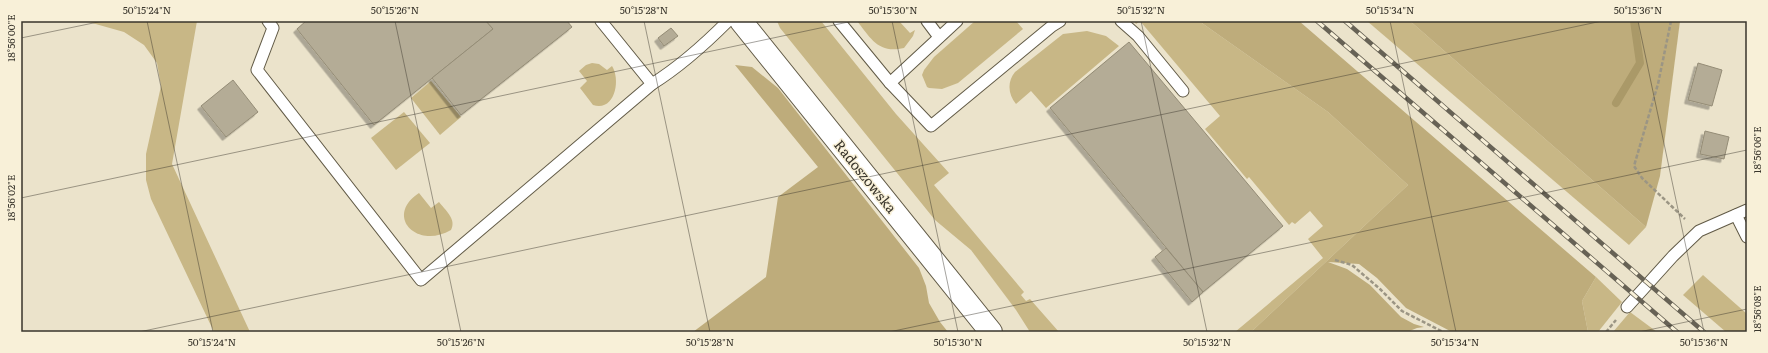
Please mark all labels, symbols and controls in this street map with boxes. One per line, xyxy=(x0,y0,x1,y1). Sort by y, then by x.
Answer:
text: 50°15'24"N xyxy=(123,2,171,17)
text: 50°15'26"N xyxy=(371,2,419,17)
text: 50°15'28"N xyxy=(620,2,668,17)
text: 50°15'30"N xyxy=(868,2,918,17)
text: 50°15'32"N xyxy=(1117,2,1165,17)
text: 50°15'34"N xyxy=(1366,2,1414,17)
text: 50°15'36"N xyxy=(1614,2,1662,17)
text: 18°56'00"E xyxy=(3,14,18,62)
text: 18°56'06"E xyxy=(1749,126,1764,174)
street label: Radoszowska xyxy=(830,135,902,217)
text: 18°56'02"E xyxy=(3,175,18,221)
text: 18°56'08"E xyxy=(1749,285,1764,333)
text: 50°15'24"N xyxy=(188,334,236,349)
text: 50°15'26"N xyxy=(437,334,485,349)
text: 50°15'28"N xyxy=(686,334,734,349)
text: 50°15'30"N xyxy=(933,334,983,349)
text: 50°15'32"N xyxy=(1183,334,1231,349)
text: 50°15'34"N xyxy=(1431,334,1479,349)
text: 50°15'36"N xyxy=(1680,334,1728,349)

